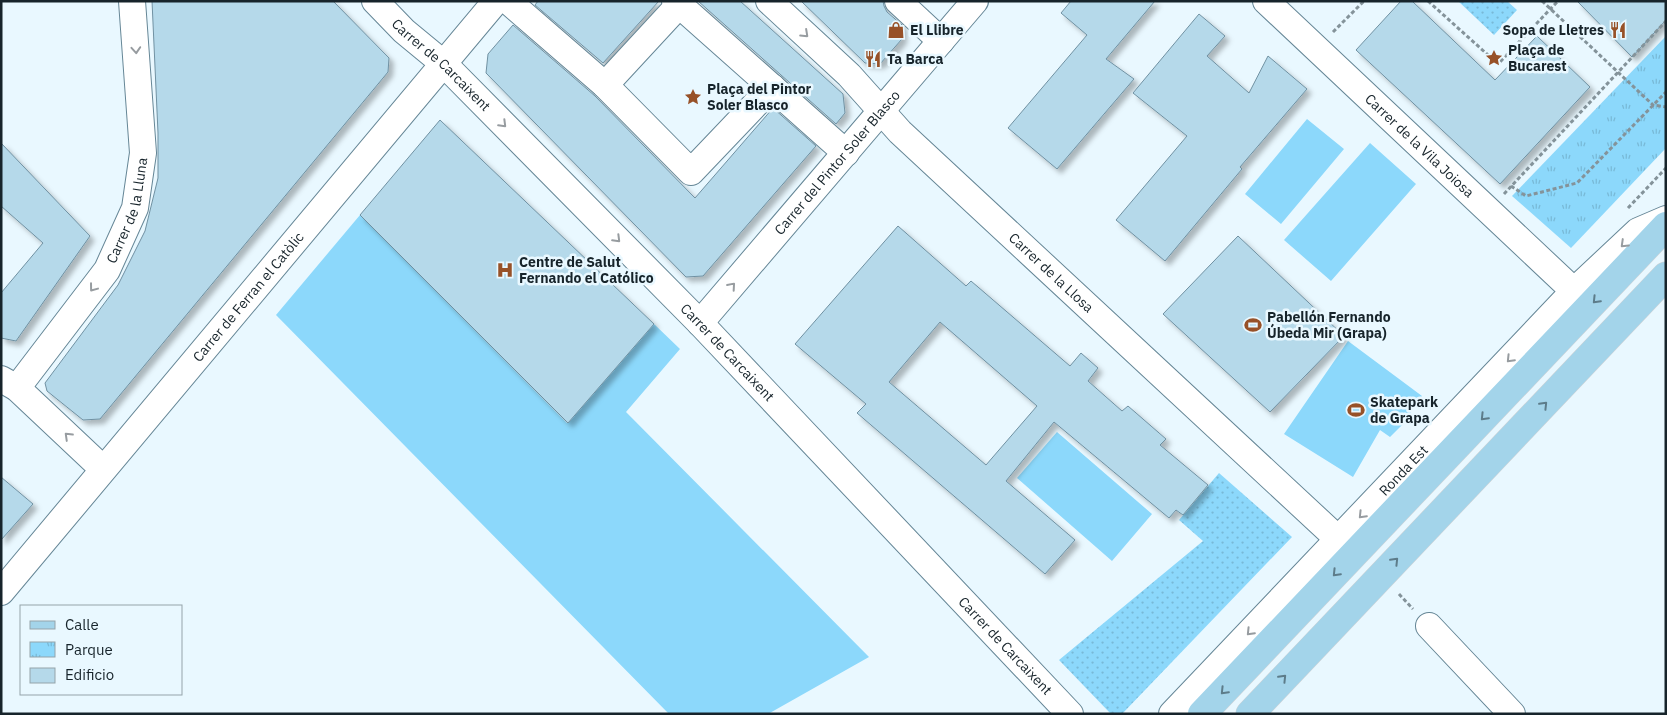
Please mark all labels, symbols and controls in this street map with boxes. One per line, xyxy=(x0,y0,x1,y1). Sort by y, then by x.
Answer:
street label: Carrer de Carcaixent xyxy=(388,15,494,115)
shop icon: El Llibre xyxy=(886,20,906,40)
restaurant icon: Sopa de Lletres xyxy=(1608,20,1628,40)
place label: El Llibre xyxy=(910,21,964,39)
place label: Sopa de Lletres xyxy=(1503,21,1604,39)
one-way arrow xyxy=(800,28,809,37)
place label: Plaça de Bucarest xyxy=(1508,41,1567,75)
one-way arrow xyxy=(130,46,141,54)
place icon: Plaça de Bucarest xyxy=(1484,48,1504,68)
restaurant icon: Ta Barca xyxy=(863,49,883,69)
place label: Ta Barca xyxy=(887,50,944,68)
place label: Plaça del Pintor Soler Blasco xyxy=(707,80,812,114)
street label: Carrer del Pintor Soler Blasco xyxy=(770,86,904,239)
place icon: Plaça del Pintor Soler Blasco xyxy=(683,87,703,107)
street label: Carrer de la Vila Joiosa xyxy=(1361,90,1478,202)
one-way arrow xyxy=(497,118,506,127)
street label: Carrer de la Lluna xyxy=(102,156,151,266)
street label: Carrer de Ferran el Catòlic xyxy=(189,228,308,365)
street label: Carrer de la Llosa xyxy=(1005,229,1098,317)
one-way arrow xyxy=(611,233,620,242)
one-way arrow xyxy=(1621,238,1630,247)
place label: Centre de Salut Fernando el Católico xyxy=(519,253,654,287)
hospital icon: Centre de Salut Fernando el Católico xyxy=(495,260,515,280)
one-way arrow xyxy=(90,282,99,292)
one-way arrow xyxy=(726,283,735,292)
one-way arrow xyxy=(1593,294,1602,303)
street label: Carrer de Carcaixent xyxy=(677,300,778,405)
place label: Pabellón Fernando Úbeda Mir (Grapa) xyxy=(1267,308,1391,342)
sports icon: Pabellón Fernando Úbeda Mir (Grapa) xyxy=(1243,315,1263,335)
one-way arrow xyxy=(1507,353,1516,362)
place label: Skatepark de Grapa xyxy=(1370,393,1439,427)
sports icon: Skatepark de Grapa xyxy=(1346,400,1366,420)
one-way arrow xyxy=(1538,401,1547,410)
one-way arrow xyxy=(1481,412,1490,421)
one-way arrow xyxy=(64,433,73,442)
street label: Ronda Est xyxy=(1375,441,1432,500)
one-way arrow xyxy=(1359,509,1368,518)
one-way arrow xyxy=(1389,557,1398,566)
one-way arrow xyxy=(1333,567,1342,576)
street label: Carrer de Carcaixent xyxy=(955,593,1056,699)
legend xyxy=(20,605,182,695)
text: Calle xyxy=(65,615,99,634)
one-way arrow xyxy=(1247,627,1256,636)
text: Parque xyxy=(65,640,113,659)
text: Edificio xyxy=(65,665,114,684)
one-way arrow xyxy=(1277,675,1286,684)
one-way arrow xyxy=(1221,685,1230,694)

